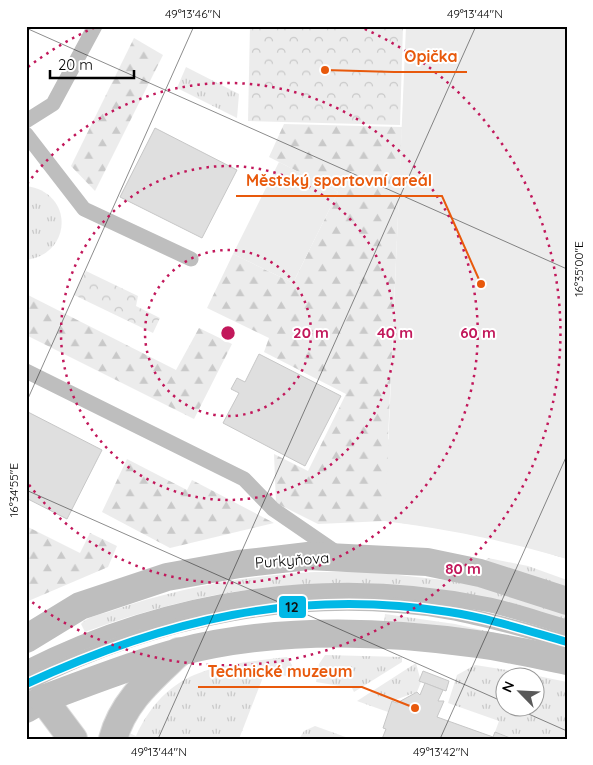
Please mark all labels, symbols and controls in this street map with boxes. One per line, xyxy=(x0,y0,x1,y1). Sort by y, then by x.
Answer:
text: 49°13'46"N xyxy=(165,6,221,21)
text: 49°13'44"N xyxy=(447,6,503,21)
callout: Opička xyxy=(394,41,467,72)
text: Opička xyxy=(404,46,458,66)
scale bar xyxy=(50,48,134,80)
text: 20 m xyxy=(58,55,93,74)
callout: Městský sportovní areál xyxy=(236,165,442,196)
text: Městský sportovní areál xyxy=(246,170,432,190)
text: 16°35'00"E xyxy=(571,241,586,297)
text: 20 m xyxy=(293,323,329,342)
text: 40 m xyxy=(377,323,413,342)
text: 60 m xyxy=(460,323,496,342)
centre of rings xyxy=(219,324,237,342)
text: 16°34'55"E xyxy=(6,463,21,517)
street label: Purkyňova xyxy=(254,548,330,572)
text: 80 m xyxy=(445,559,481,578)
line badge: 12 xyxy=(278,595,307,619)
text: 12 xyxy=(285,598,299,616)
callout: Technické muzeum xyxy=(198,656,362,687)
text: Technické muzeum xyxy=(208,661,352,681)
north arrow xyxy=(496,668,546,718)
text: N xyxy=(498,678,518,695)
text: 49°13'44"N xyxy=(131,744,187,759)
text: 49°13'42"N xyxy=(413,744,469,759)

